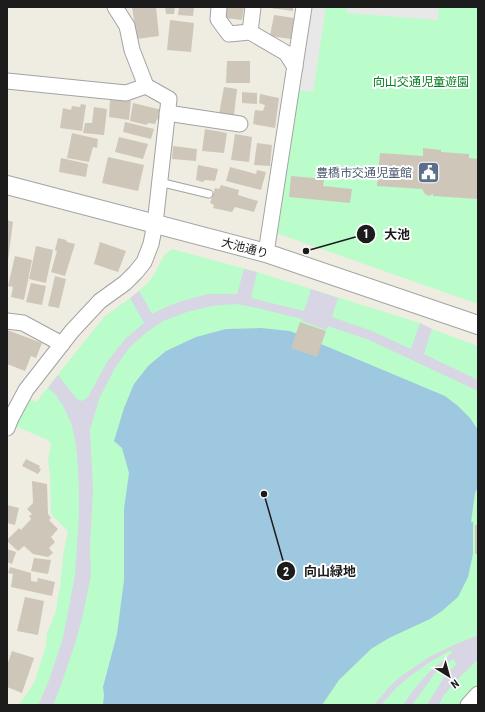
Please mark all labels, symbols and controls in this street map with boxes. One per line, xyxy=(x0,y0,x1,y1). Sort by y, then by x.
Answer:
park label: 向山交通児童遊園 xyxy=(373,75,469,89)
public building icon: 豊橋市交通児童館 xyxy=(415,160,441,186)
place label: 豊橋市交通児童館 xyxy=(316,166,412,180)
callout: 大池 xyxy=(356,222,418,247)
text: 1 xyxy=(363,227,369,241)
text: 大池 xyxy=(384,227,410,242)
street label: 大池通り xyxy=(220,235,270,261)
callout: 向山緑地 xyxy=(276,559,364,584)
text: 向山緑地 xyxy=(304,564,356,579)
text: 2 xyxy=(283,565,289,579)
north arrow xyxy=(429,656,469,696)
text: N xyxy=(448,676,461,691)

